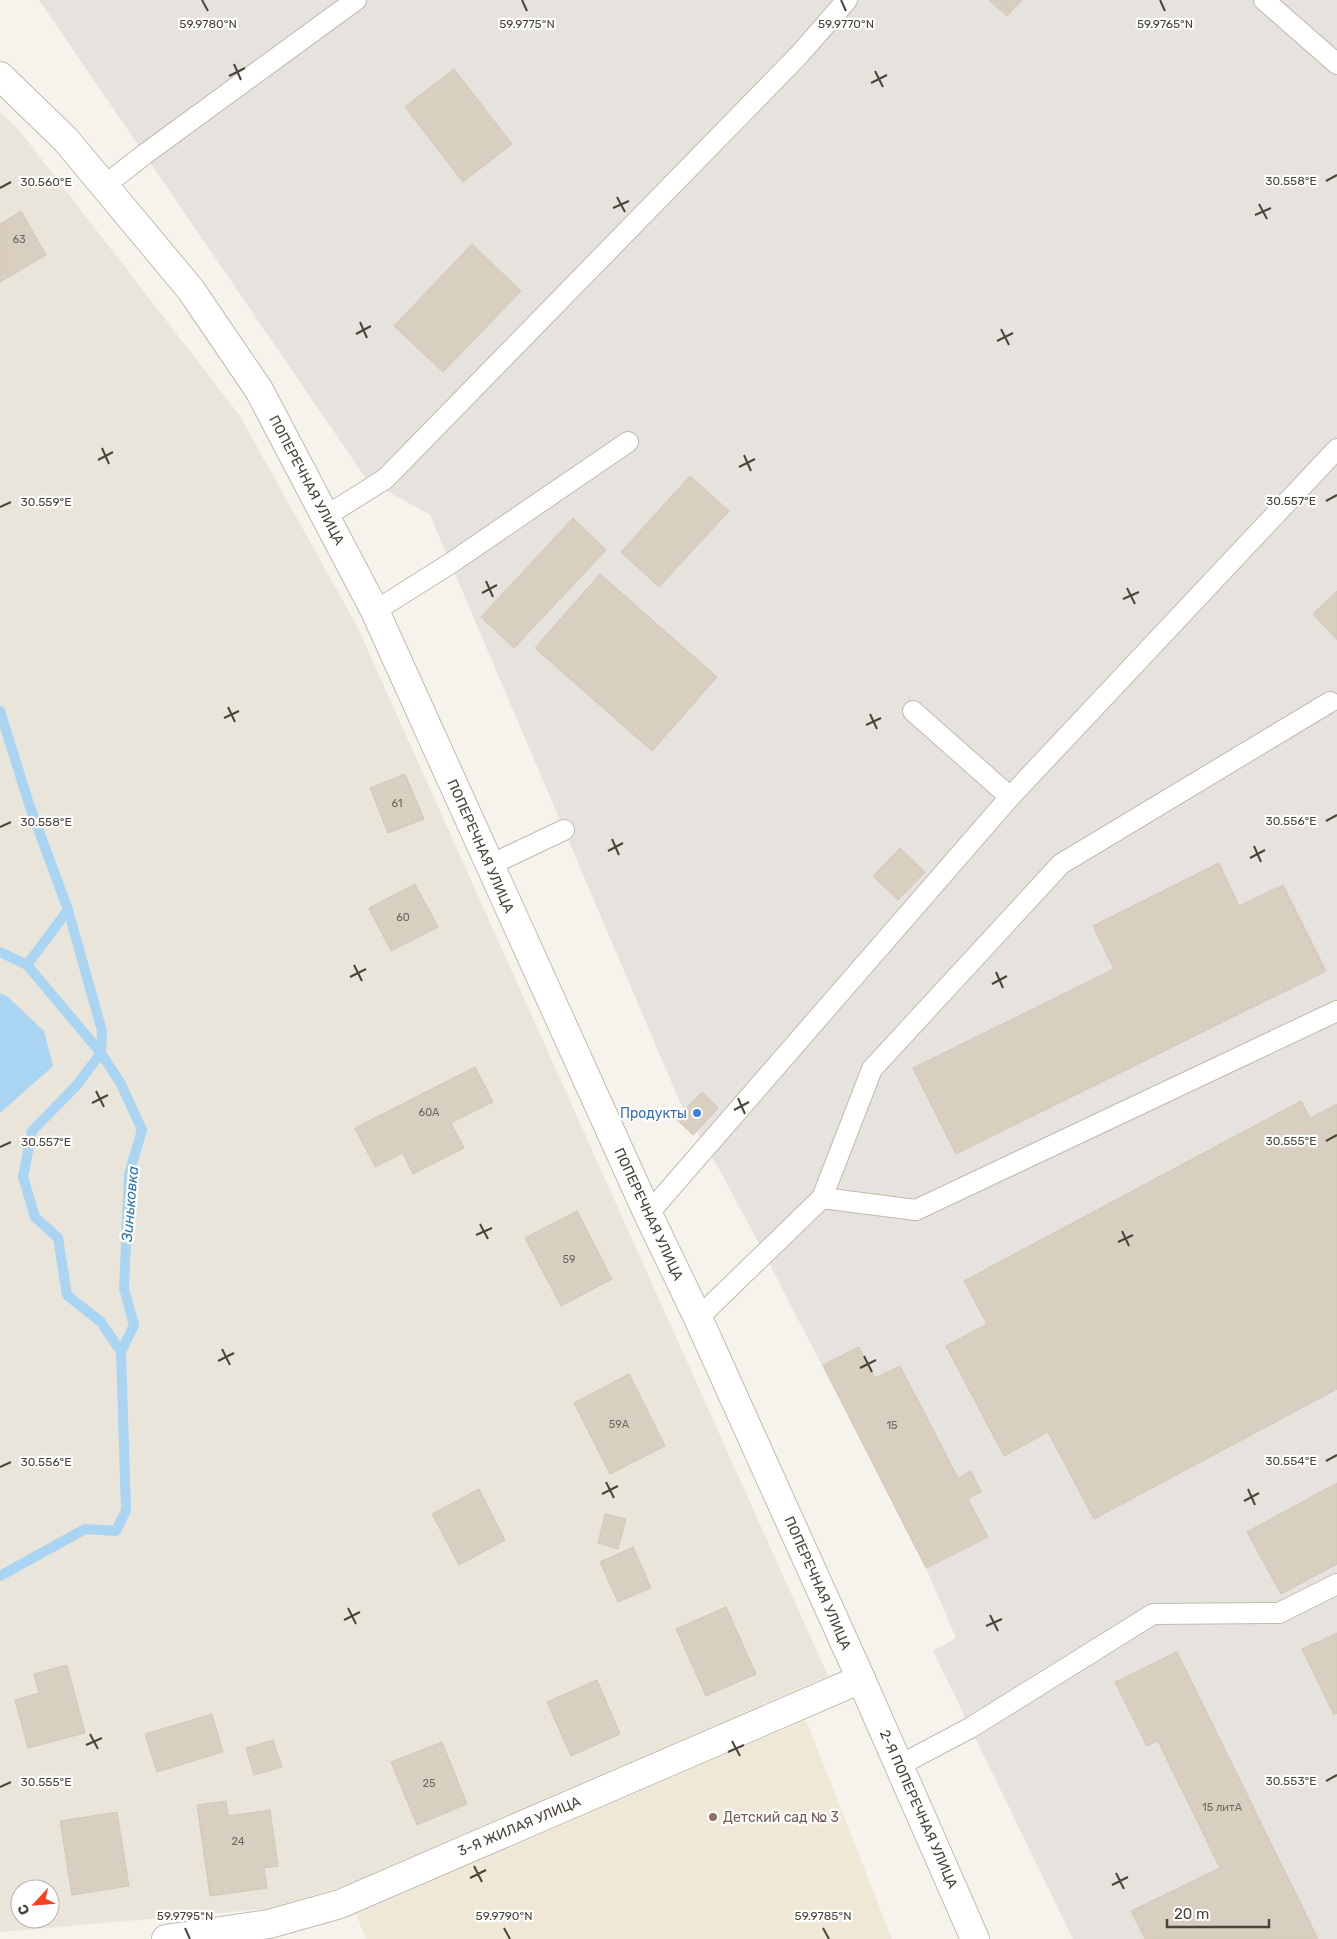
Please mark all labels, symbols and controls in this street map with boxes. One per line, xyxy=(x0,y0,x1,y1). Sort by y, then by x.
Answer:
text: 59.9780°N xyxy=(179,17,237,31)
text: 59.9775°N xyxy=(499,17,555,31)
text: 59.9770°N xyxy=(818,17,874,31)
text: 59.9765°N xyxy=(1137,17,1193,31)
text: 30.558°E xyxy=(1265,174,1317,188)
text: 30.560°E xyxy=(20,175,72,189)
house number: 63 xyxy=(12,233,26,246)
street label: ПОПЕРЕЧНАЯ УЛИЦА xyxy=(265,413,348,548)
text: 30.557°E xyxy=(1266,494,1316,508)
text: 30.559°E xyxy=(21,495,71,509)
street label: ПОПЕРЕЧНАЯ УЛИЦА xyxy=(443,777,518,916)
house number: 61 xyxy=(391,797,403,810)
text: 30.556°E xyxy=(1265,814,1317,828)
text: 30.558°E xyxy=(20,815,72,829)
house number: 60 xyxy=(396,911,410,924)
place label: Продукты xyxy=(620,1105,687,1122)
house number: 60А xyxy=(419,1106,440,1119)
marker: Продукты xyxy=(691,1107,703,1119)
text: 30.555°E xyxy=(1266,1134,1316,1148)
text: 30.557°E xyxy=(21,1135,71,1149)
street label: ПОПЕРЕЧНАЯ УЛИЦА xyxy=(610,1145,687,1284)
water label: Зиньковка xyxy=(118,1165,142,1244)
house number: 59 xyxy=(562,1253,576,1266)
house number: 59А xyxy=(609,1418,630,1431)
house number: 15 xyxy=(886,1419,898,1432)
text: 30.554°E xyxy=(1265,1454,1317,1468)
text: 30.556°E xyxy=(20,1455,72,1469)
street label: ПОПЕРЕЧНАЯ УЛИЦА xyxy=(780,1514,855,1653)
street label: 2-Я ПОПЕРЕЧНАЯ УЛИЦА xyxy=(876,1727,961,1892)
text: 30.553°E xyxy=(1265,1774,1317,1788)
text: 30.555°E xyxy=(21,1775,71,1789)
house number: 25 xyxy=(423,1777,436,1790)
street label: 3-Я ЖИЛАЯ УЛИЦА xyxy=(455,1793,584,1860)
house number: 15 литА xyxy=(1202,1801,1243,1814)
place label: Детский сад № 3 xyxy=(723,1809,839,1826)
marker: Детский сад № 3 xyxy=(707,1811,719,1823)
house number: 24 xyxy=(231,1835,245,1848)
north arrow xyxy=(10,1879,60,1929)
scale bar xyxy=(1167,1896,1270,1928)
text: С xyxy=(14,1901,34,1918)
text: 20 m xyxy=(1174,1905,1209,1923)
text: 59.9795°N xyxy=(157,1909,213,1923)
text: 59.9790°N xyxy=(476,1909,532,1923)
text: 59.9785°N xyxy=(795,1909,852,1923)

